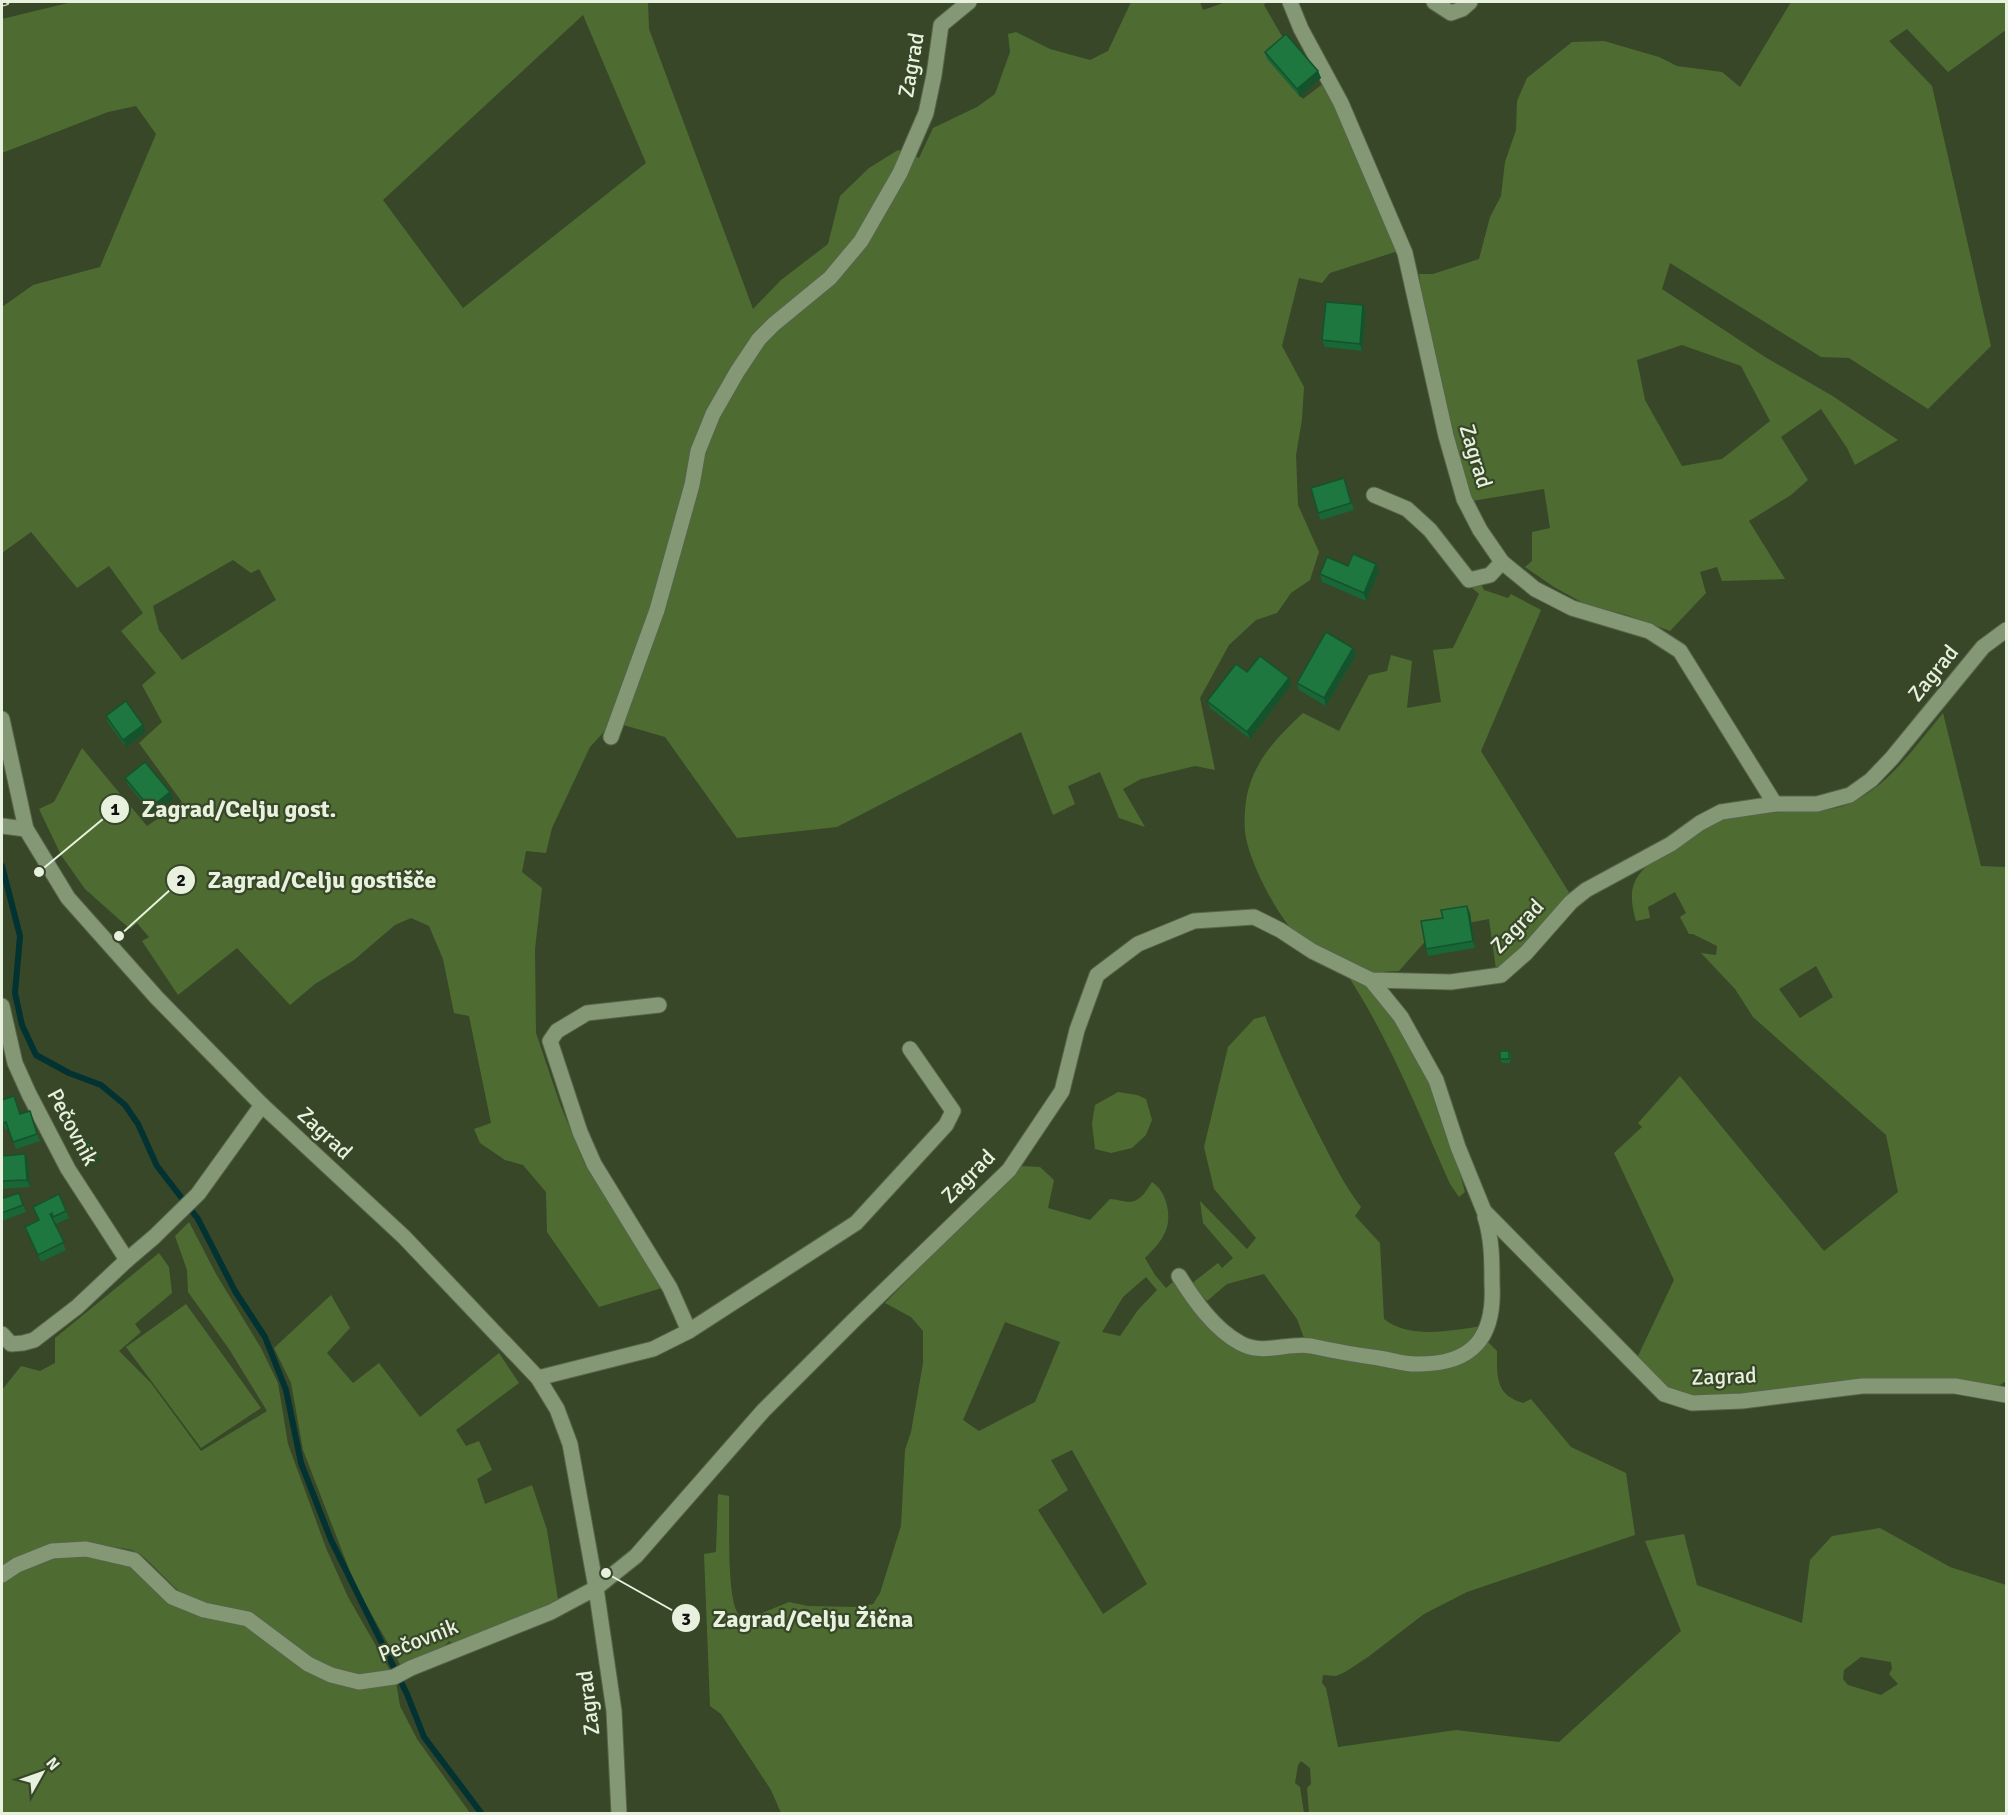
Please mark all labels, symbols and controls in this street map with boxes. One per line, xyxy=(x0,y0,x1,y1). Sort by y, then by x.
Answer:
street label: Zagrad xyxy=(892,30,930,100)
street label: Zagrad xyxy=(1454,421,1498,491)
street label: Zagrad xyxy=(1902,639,1964,707)
callout: Zagrad/Celju gost. xyxy=(100,788,348,830)
text: Zagrad/Celju gost. xyxy=(142,794,336,824)
text: 1 xyxy=(110,798,120,820)
callout: Zagrad/Celju gostišče xyxy=(166,859,449,901)
text: Zagrad/Celju gostišče xyxy=(208,865,437,895)
text: 2 xyxy=(176,869,186,891)
street label: Zagrad xyxy=(1485,893,1549,959)
street label: Pečovnik xyxy=(42,1084,104,1170)
street label: Zagrad xyxy=(292,1101,358,1165)
street label: Zagrad xyxy=(935,1143,1001,1209)
street label: Zagrad xyxy=(1691,1361,1757,1391)
callout: Zagrad/Celju Žična xyxy=(671,1597,926,1639)
text: Zagrad/Celju Žična xyxy=(713,1604,913,1634)
text: 3 xyxy=(681,1608,691,1630)
street label: Pečovnik xyxy=(374,1612,462,1668)
street label: Zagrad xyxy=(571,1669,605,1737)
north arrow xyxy=(12,1743,72,1803)
text: N xyxy=(41,1753,64,1775)

